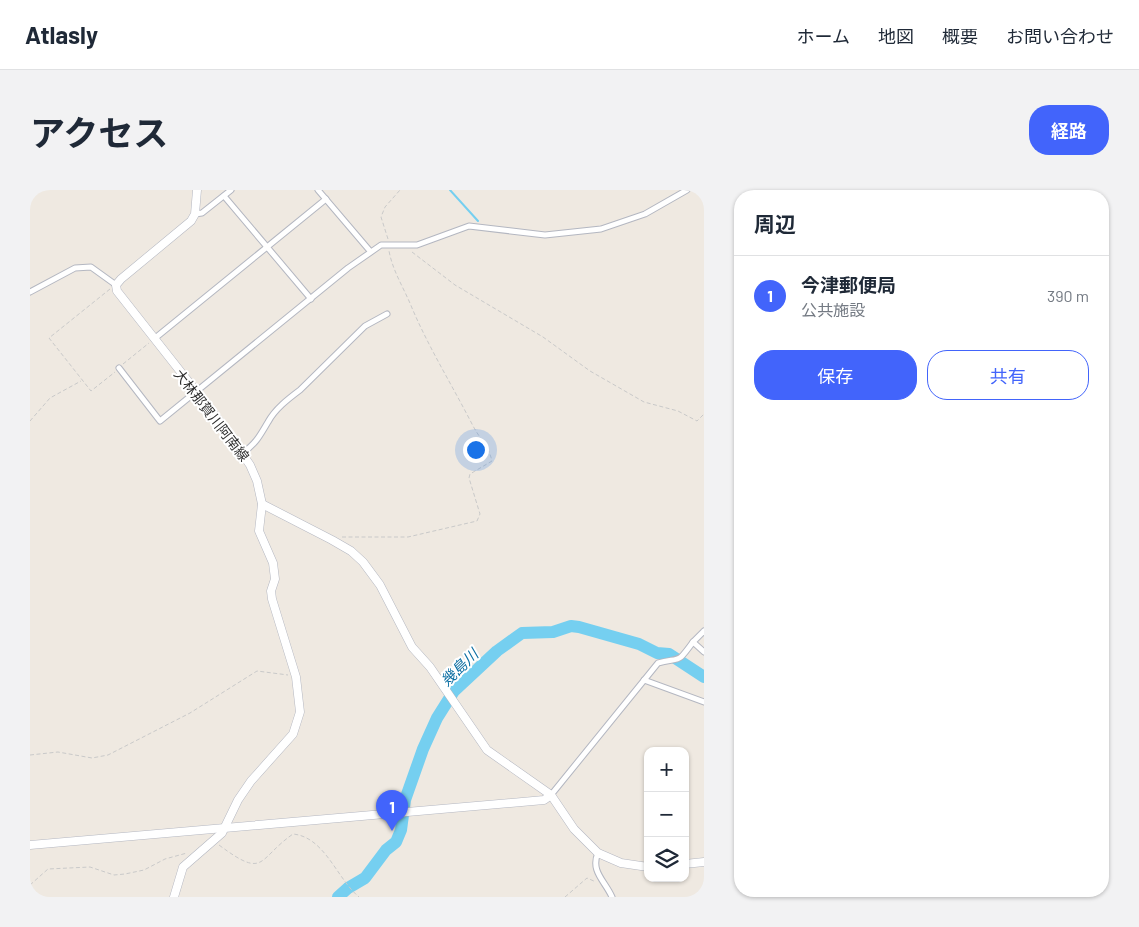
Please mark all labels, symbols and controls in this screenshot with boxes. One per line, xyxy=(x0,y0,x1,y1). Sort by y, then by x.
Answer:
text: Atlasly xyxy=(25,20,98,49)
text: ホーム xyxy=(797,25,850,47)
text: 地図 xyxy=(878,25,914,47)
text: 概要 xyxy=(942,25,978,47)
text: お問い合わせ xyxy=(1006,25,1114,47)
button: 経路 xyxy=(1029,105,1109,155)
text: アクセス xyxy=(30,111,168,153)
text: 周辺 xyxy=(754,211,796,236)
text: 今津郵便局 xyxy=(801,273,896,296)
text: 1 xyxy=(767,286,773,305)
text: 390 m xyxy=(1047,286,1089,305)
text: 公共施設 xyxy=(801,300,865,319)
button: 保存 xyxy=(754,350,917,400)
button: 共有 xyxy=(927,350,1089,400)
street label: 大林那賀川阿南線 xyxy=(171,366,253,464)
your location xyxy=(463,437,489,463)
water label: 幾島川 xyxy=(437,644,483,689)
map controls xyxy=(644,747,689,882)
button: + xyxy=(644,747,689,792)
pin: 1 xyxy=(376,790,408,831)
button: − xyxy=(644,792,689,837)
button: layers xyxy=(644,837,689,882)

